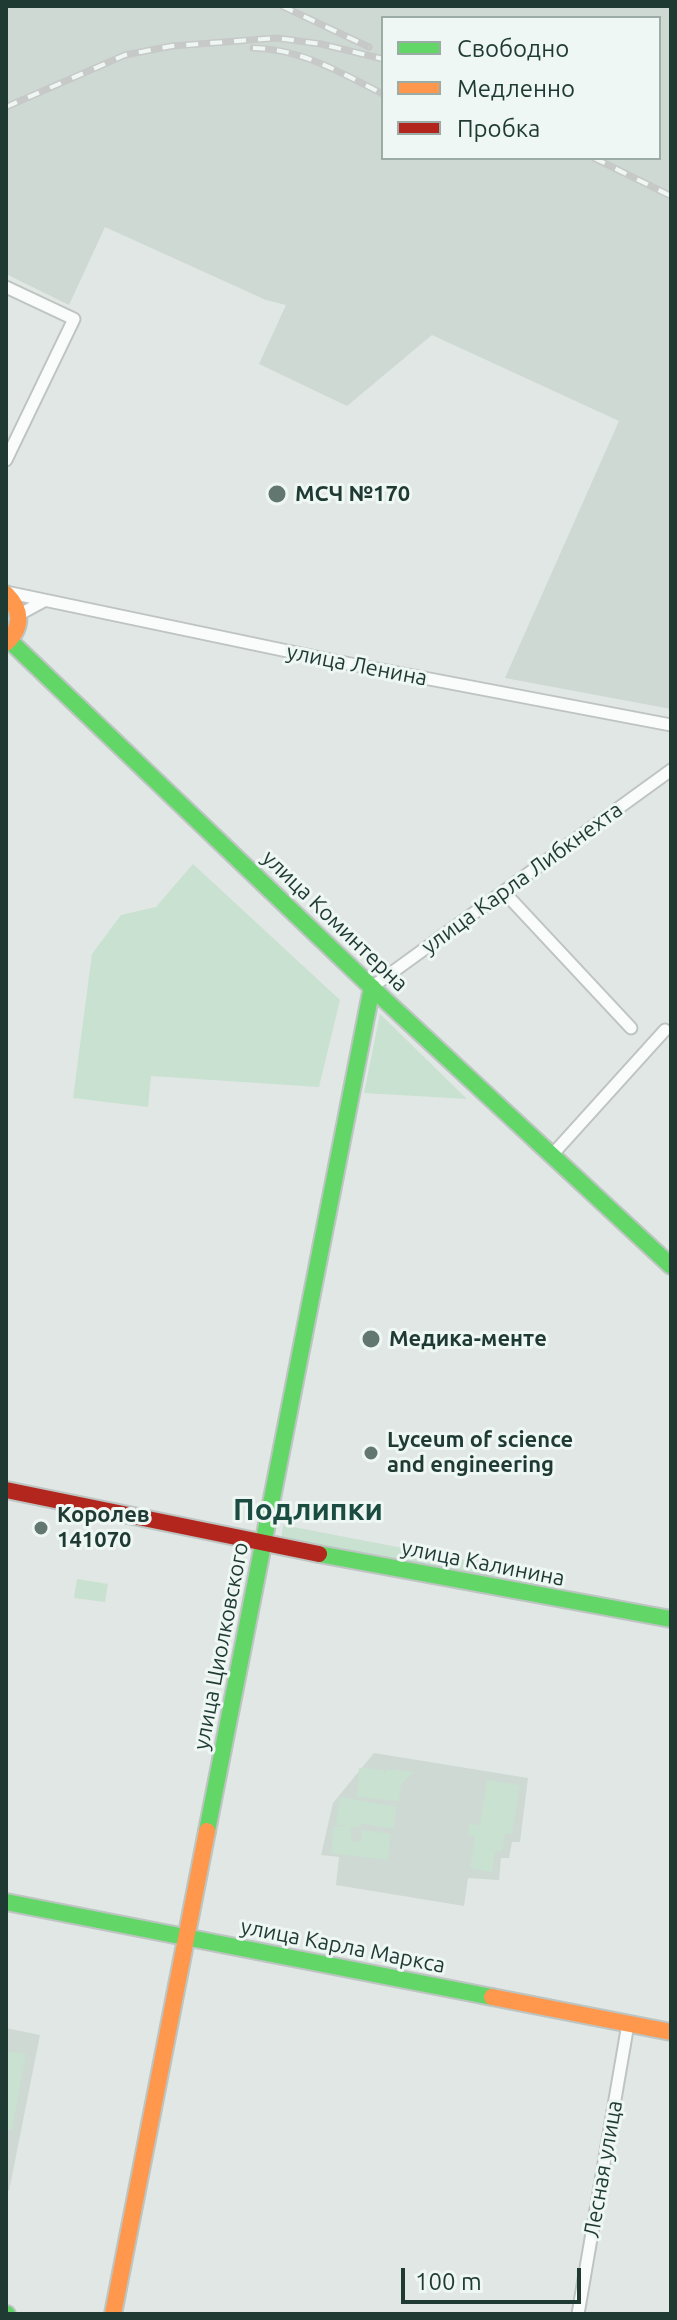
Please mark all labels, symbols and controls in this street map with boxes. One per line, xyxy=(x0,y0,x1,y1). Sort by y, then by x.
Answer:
legend xyxy=(381,16,661,160)
text: Свободно xyxy=(457,35,569,62)
text: Медленно xyxy=(457,75,575,102)
text: Пробка xyxy=(457,115,540,142)
place label: МСЧ №170 xyxy=(295,481,410,507)
marker: МСЧ №170 xyxy=(266,483,288,505)
street label: улица Ленина xyxy=(284,638,430,692)
street label: улица Карла Либкнехта xyxy=(416,796,628,960)
street label: улица Коминтерна xyxy=(257,845,413,997)
place label: Медика-менте xyxy=(389,1326,547,1352)
marker: Медика-менте xyxy=(360,1328,382,1350)
place label: Lyceum of science and engineering xyxy=(387,1427,573,1478)
marker: Lyceum of science and engineering xyxy=(362,1444,380,1462)
district label: Подлипки xyxy=(233,1492,383,1528)
place label: Королев 141070 xyxy=(57,1502,150,1554)
marker: Королев 141070 xyxy=(32,1519,50,1537)
street label: улица Калинина xyxy=(399,1534,567,1592)
street label: улица Циолковского xyxy=(188,1540,254,1752)
street label: улица Карла Маркса xyxy=(238,1913,448,1979)
street label: Лесная улица xyxy=(578,2098,628,2240)
scale bar xyxy=(405,2252,585,2302)
text: 100 m xyxy=(415,2268,482,2295)

